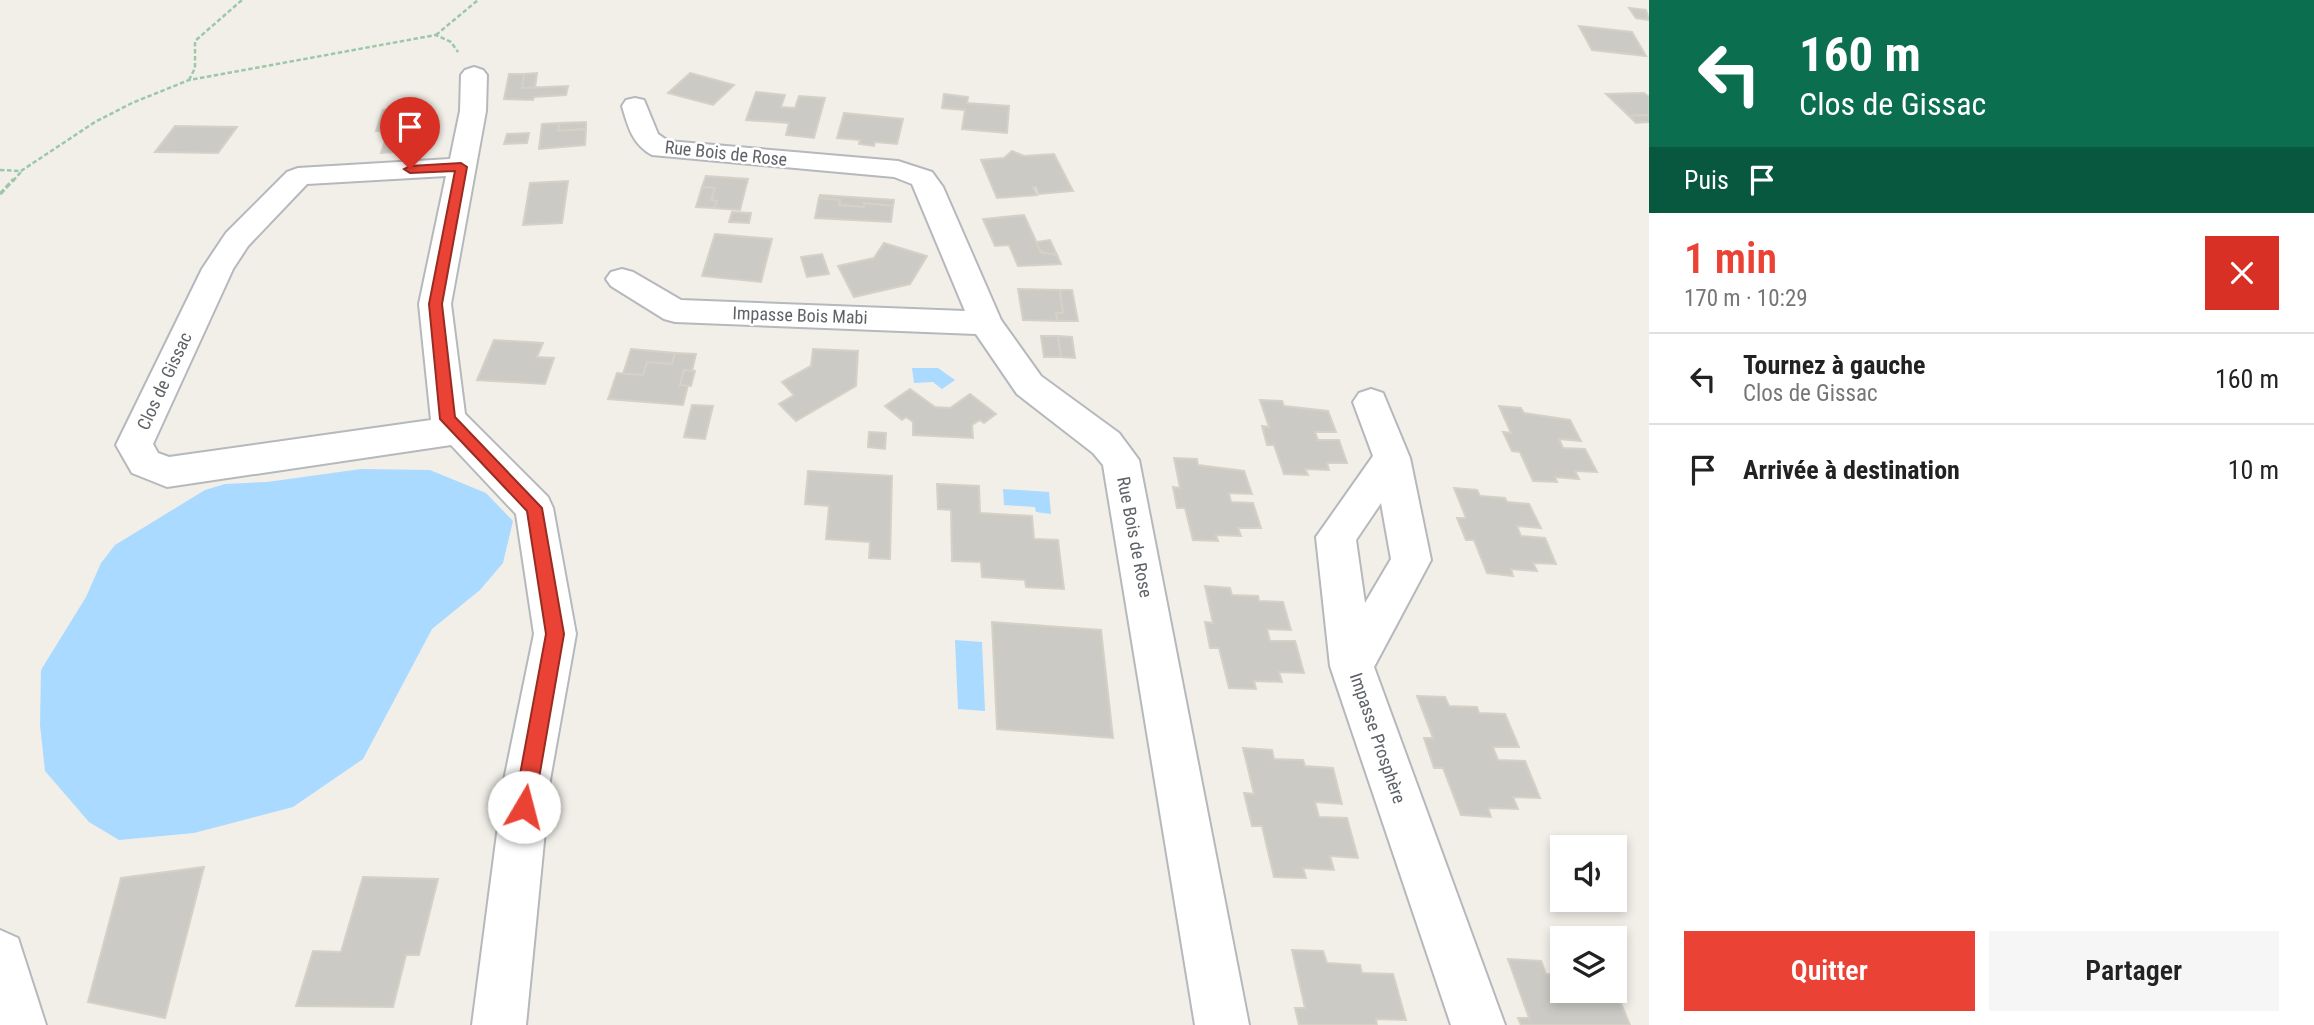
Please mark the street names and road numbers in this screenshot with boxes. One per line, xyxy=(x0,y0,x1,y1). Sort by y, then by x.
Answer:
street label: Rue Bois de Rose xyxy=(664,136,788,170)
street label: Impasse Bois Mabi xyxy=(732,302,868,328)
street label: Clos de Gissac xyxy=(132,329,196,433)
street label: Rue Bois de Rose xyxy=(1113,475,1157,599)
street label: Impasse Prosphère xyxy=(1346,670,1410,806)

